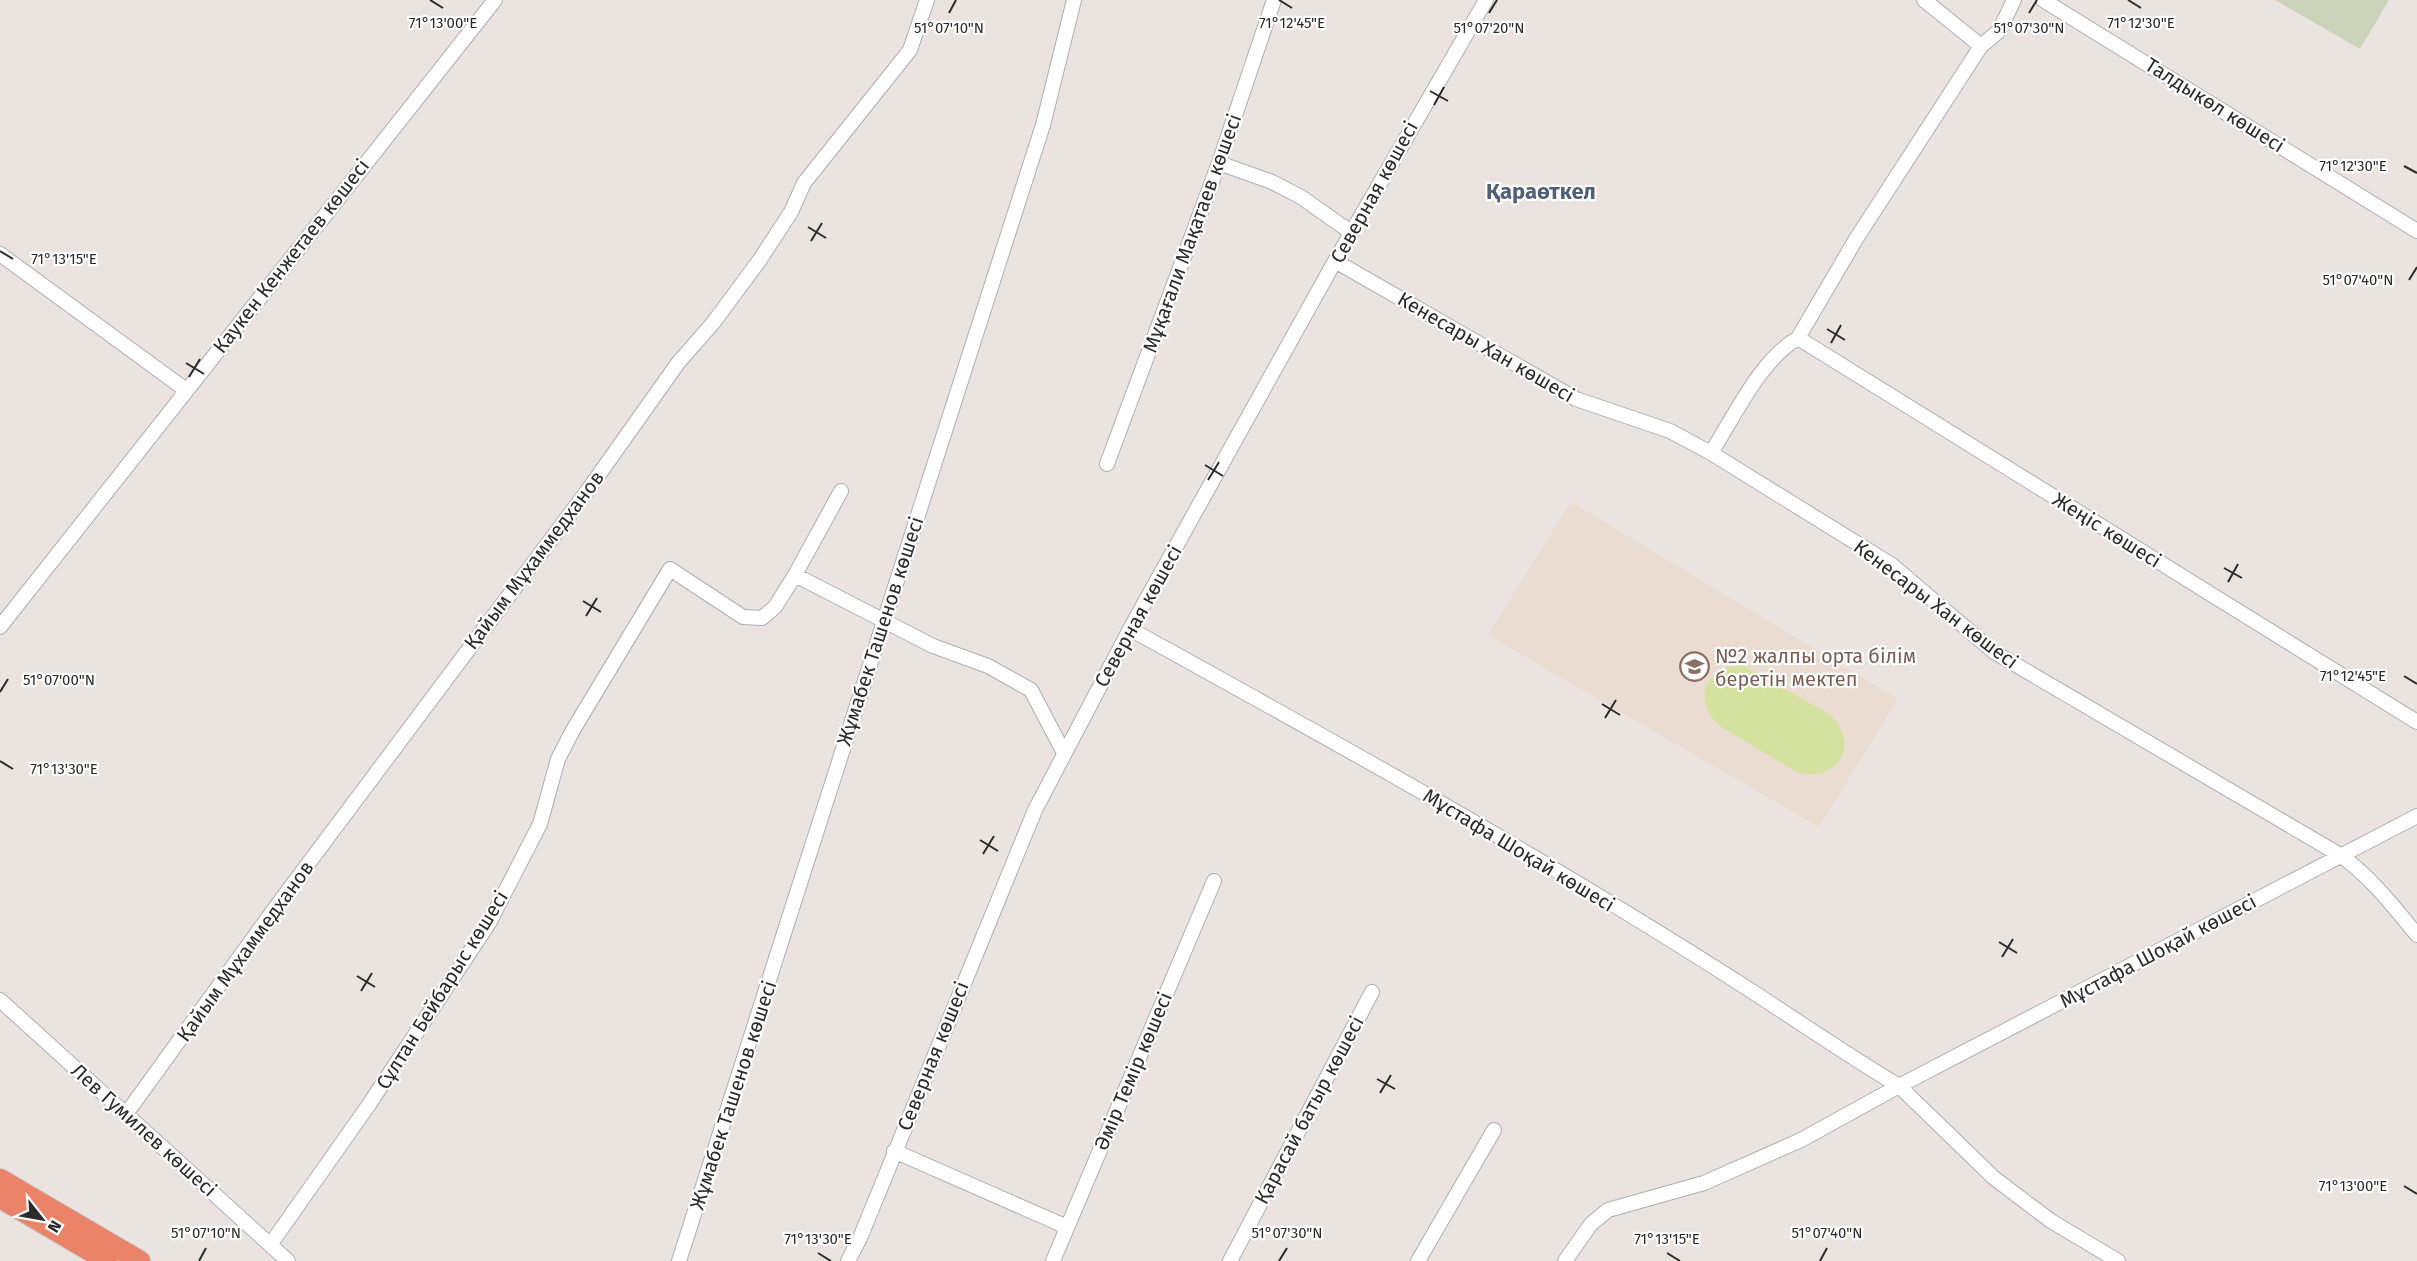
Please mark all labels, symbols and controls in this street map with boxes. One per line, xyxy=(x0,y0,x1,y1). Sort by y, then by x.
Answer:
text: 71°13'00"E xyxy=(409,14,477,32)
text: 71°12'45"E xyxy=(1259,14,1325,32)
text: 71°12'30"E xyxy=(2107,14,2175,32)
text: 51°07'10"N xyxy=(914,19,984,37)
text: 51°07'20"N xyxy=(1453,19,1525,37)
text: 51°07'30"N xyxy=(1993,19,2065,37)
street label: Талдыкөл көшесі xyxy=(2141,52,2289,158)
street label: Мұқағали Мақатаев көшесі xyxy=(1138,110,1246,356)
street label: Северная көшесі xyxy=(1325,117,1423,267)
street label: Каукен Кенжетаев көшесі xyxy=(208,154,374,358)
text: 71°12'30"E xyxy=(2319,157,2387,175)
district label: Қараөткел xyxy=(1486,178,1596,205)
text: 71°13'15"E xyxy=(31,250,97,268)
text: 51°07'40"N xyxy=(2322,271,2394,289)
street label: Кенесары Хан көшесі xyxy=(1393,287,1579,407)
street label: Қайым Мұхаммедханов xyxy=(459,466,609,654)
street label: Жеңіс көшесі xyxy=(2048,487,2166,573)
street label: Жұмабек Ташенов көшесі xyxy=(832,513,928,749)
street label: Кенесары Хан көшесі xyxy=(1849,534,2023,674)
street label: Северная көшесі xyxy=(1089,541,1187,691)
place label: №2 жалпы орта білім беретін мектеп xyxy=(1715,644,1916,691)
school or university icon: №2 жалпы орта білім беретін мектеп xyxy=(1678,651,1710,683)
text: 71°12'45"E xyxy=(2320,667,2386,685)
text: 51°07'00"N xyxy=(23,671,95,689)
text: 71°13'30"E xyxy=(30,760,98,778)
street label: Мұстафа Шоқай көшесі xyxy=(1419,783,1619,917)
street label: Қайым Мұхаммедханов xyxy=(171,856,319,1046)
street label: Сұлтан Бейбарыс көшесі xyxy=(371,886,513,1094)
street label: Мұстафа Шоқай көшесі xyxy=(2056,889,2260,1013)
street label: Жұмабек Ташенов көшесі xyxy=(685,977,781,1213)
street label: Северная көшесі xyxy=(892,978,974,1134)
street label: Әмір Темір көшесі xyxy=(1089,988,1177,1154)
street label: Қарасай батыр көшесі xyxy=(1249,1012,1369,1208)
street label: Лев Гумилев көшесі xyxy=(66,1058,222,1202)
text: 71°13'00"E xyxy=(2319,1177,2387,1195)
north arrow xyxy=(12,1189,72,1249)
text: N xyxy=(44,1217,65,1236)
text: 51°07'10"N xyxy=(171,1224,241,1242)
text: 51°07'30"N xyxy=(1251,1224,1323,1242)
text: 51°07'40"N xyxy=(1791,1224,1863,1242)
text: 71°13'30"E xyxy=(784,1230,852,1248)
text: 71°13'15"E xyxy=(1634,1230,1700,1248)

